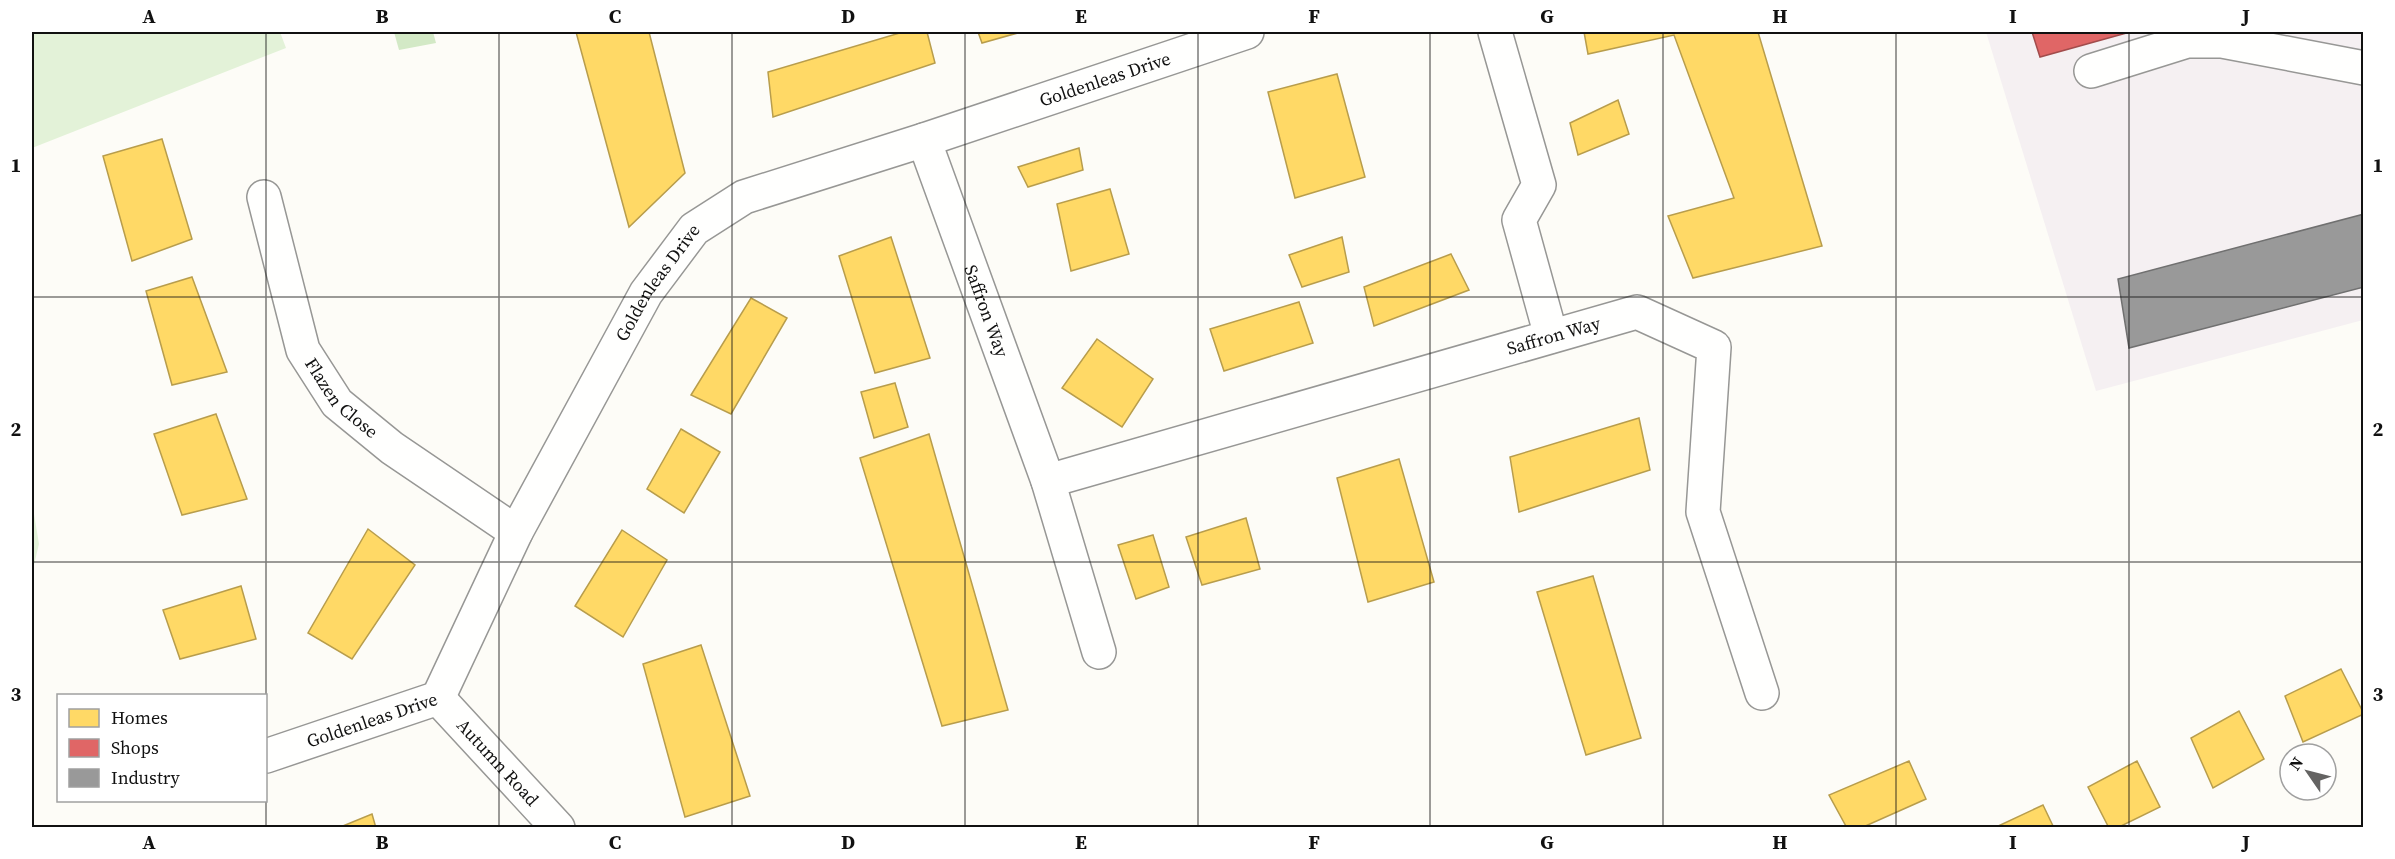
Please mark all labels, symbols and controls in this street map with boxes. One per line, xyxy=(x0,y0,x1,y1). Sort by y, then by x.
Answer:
text: A xyxy=(142,2,156,30)
text: B xyxy=(375,2,389,30)
text: C xyxy=(609,2,621,30)
text: D xyxy=(841,2,855,30)
text: E xyxy=(1075,2,1087,30)
text: F xyxy=(1308,2,1320,30)
text: G xyxy=(1540,2,1554,30)
text: H xyxy=(1772,2,1788,30)
text: I xyxy=(2009,2,2017,30)
text: J xyxy=(2240,2,2250,30)
street label: Goldenleas Drive xyxy=(1036,45,1174,113)
text: 1 xyxy=(11,151,21,179)
text: 1 xyxy=(2373,151,2383,179)
street label: Goldenleas Drive xyxy=(609,219,706,346)
street label: Saffron Way xyxy=(958,261,1015,361)
street label: Saffron Way xyxy=(1504,310,1604,361)
street label: Flazen Close xyxy=(299,353,384,444)
text: 2 xyxy=(11,415,22,443)
text: 2 xyxy=(2373,415,2384,443)
text: 3 xyxy=(11,680,22,708)
text: 3 xyxy=(2373,680,2384,708)
street label: Goldenleas Drive xyxy=(303,686,441,753)
legend xyxy=(57,694,267,802)
text: Homes xyxy=(111,705,168,730)
street label: Autumn Road xyxy=(451,713,545,811)
text: Shops xyxy=(111,735,159,760)
north arrow xyxy=(2278,742,2338,802)
text: N xyxy=(2283,752,2308,774)
text: Industry xyxy=(111,765,181,790)
text: A xyxy=(142,828,156,856)
text: B xyxy=(375,828,389,856)
text: C xyxy=(609,828,621,856)
text: D xyxy=(841,828,855,856)
text: E xyxy=(1075,828,1087,856)
text: F xyxy=(1308,828,1320,856)
text: G xyxy=(1540,828,1554,856)
text: H xyxy=(1772,828,1788,856)
text: I xyxy=(2009,828,2017,856)
text: J xyxy=(2240,828,2250,856)

